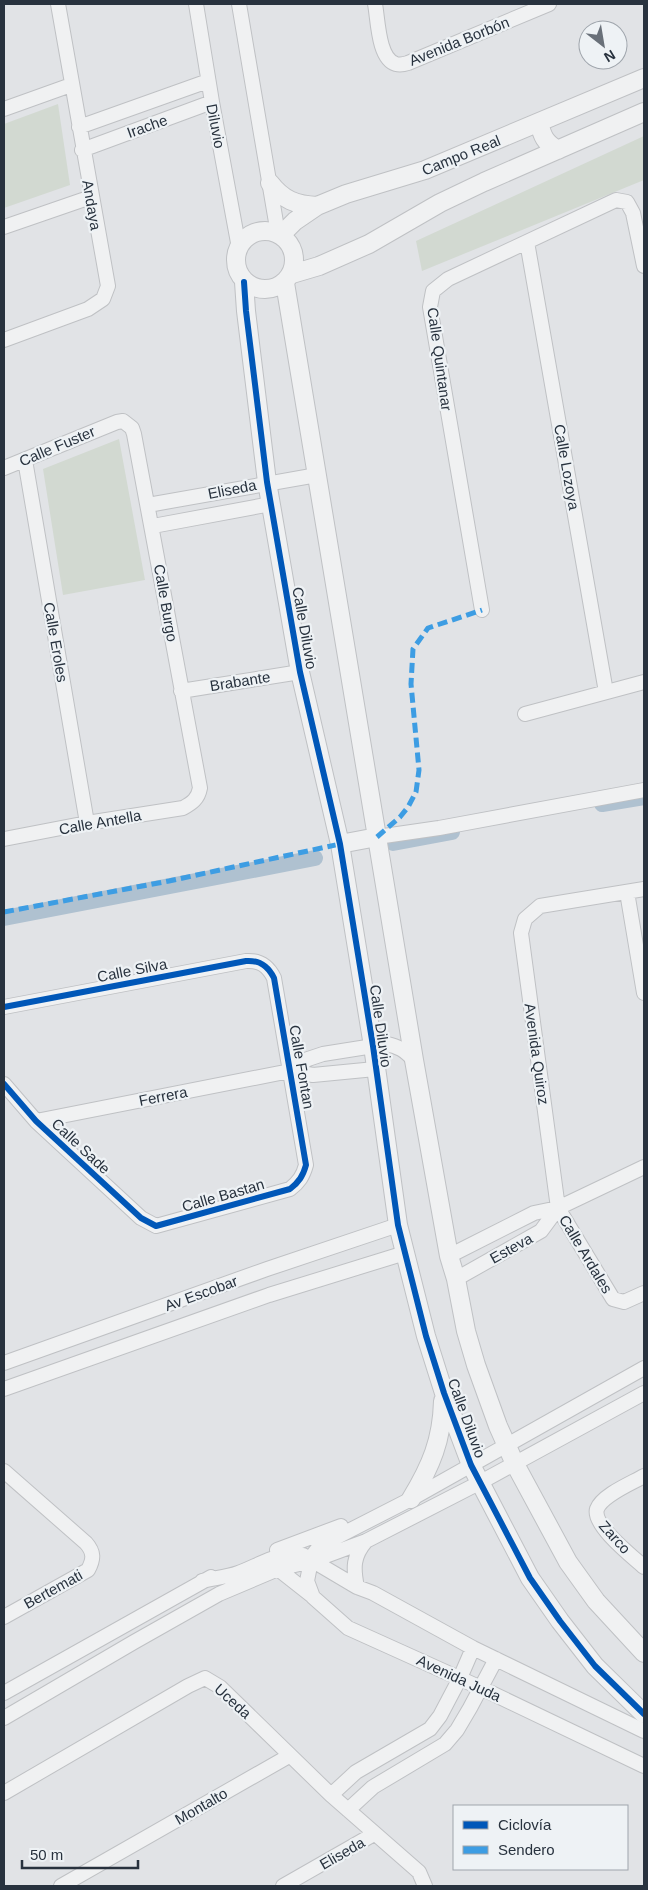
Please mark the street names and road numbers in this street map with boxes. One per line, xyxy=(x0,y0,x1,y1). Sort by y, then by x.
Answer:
street label: Avenida Borbón xyxy=(406,13,512,69)
street label: Diluvio xyxy=(203,102,229,150)
street label: Irache xyxy=(124,111,170,141)
street label: Campo Real xyxy=(419,132,503,178)
street label: Andaya xyxy=(79,178,105,232)
street label: Calle Quintanar xyxy=(424,306,456,412)
street label: Calle Fuster xyxy=(16,422,98,470)
street label: Calle Lozoya xyxy=(551,423,583,512)
street label: Eliseda xyxy=(206,476,258,502)
street label: Calle Burgo xyxy=(151,563,181,643)
street label: Calle Diluvio xyxy=(289,585,321,671)
street label: Calle Eroles xyxy=(41,601,71,683)
street label: Brabante xyxy=(209,668,271,694)
street label: Calle Antella xyxy=(57,806,143,838)
street label: Calle Silva xyxy=(96,955,169,985)
street label: Calle Diluvio xyxy=(367,984,395,1068)
street label: Avenida Quiroz xyxy=(521,1002,553,1106)
street label: Calle Fontan xyxy=(286,1024,318,1110)
street label: Ferrera xyxy=(137,1083,189,1109)
street label: Calle Sade xyxy=(48,1115,114,1177)
street label: Calle Bastan xyxy=(180,1175,266,1215)
street label: Calle Ardales xyxy=(556,1212,616,1296)
street label: Esteva xyxy=(487,1229,536,1267)
street label: Av Escobar xyxy=(162,1272,240,1314)
street label: Calle Diluvio xyxy=(445,1376,489,1460)
street label: Zarco xyxy=(596,1517,634,1557)
street label: Bertemati xyxy=(21,1566,85,1612)
street label: Avenida Juda xyxy=(414,1651,504,1705)
street label: Uceda xyxy=(211,1680,255,1722)
street label: Montalto xyxy=(172,1784,230,1828)
street label: Eliseda xyxy=(316,1833,368,1873)

